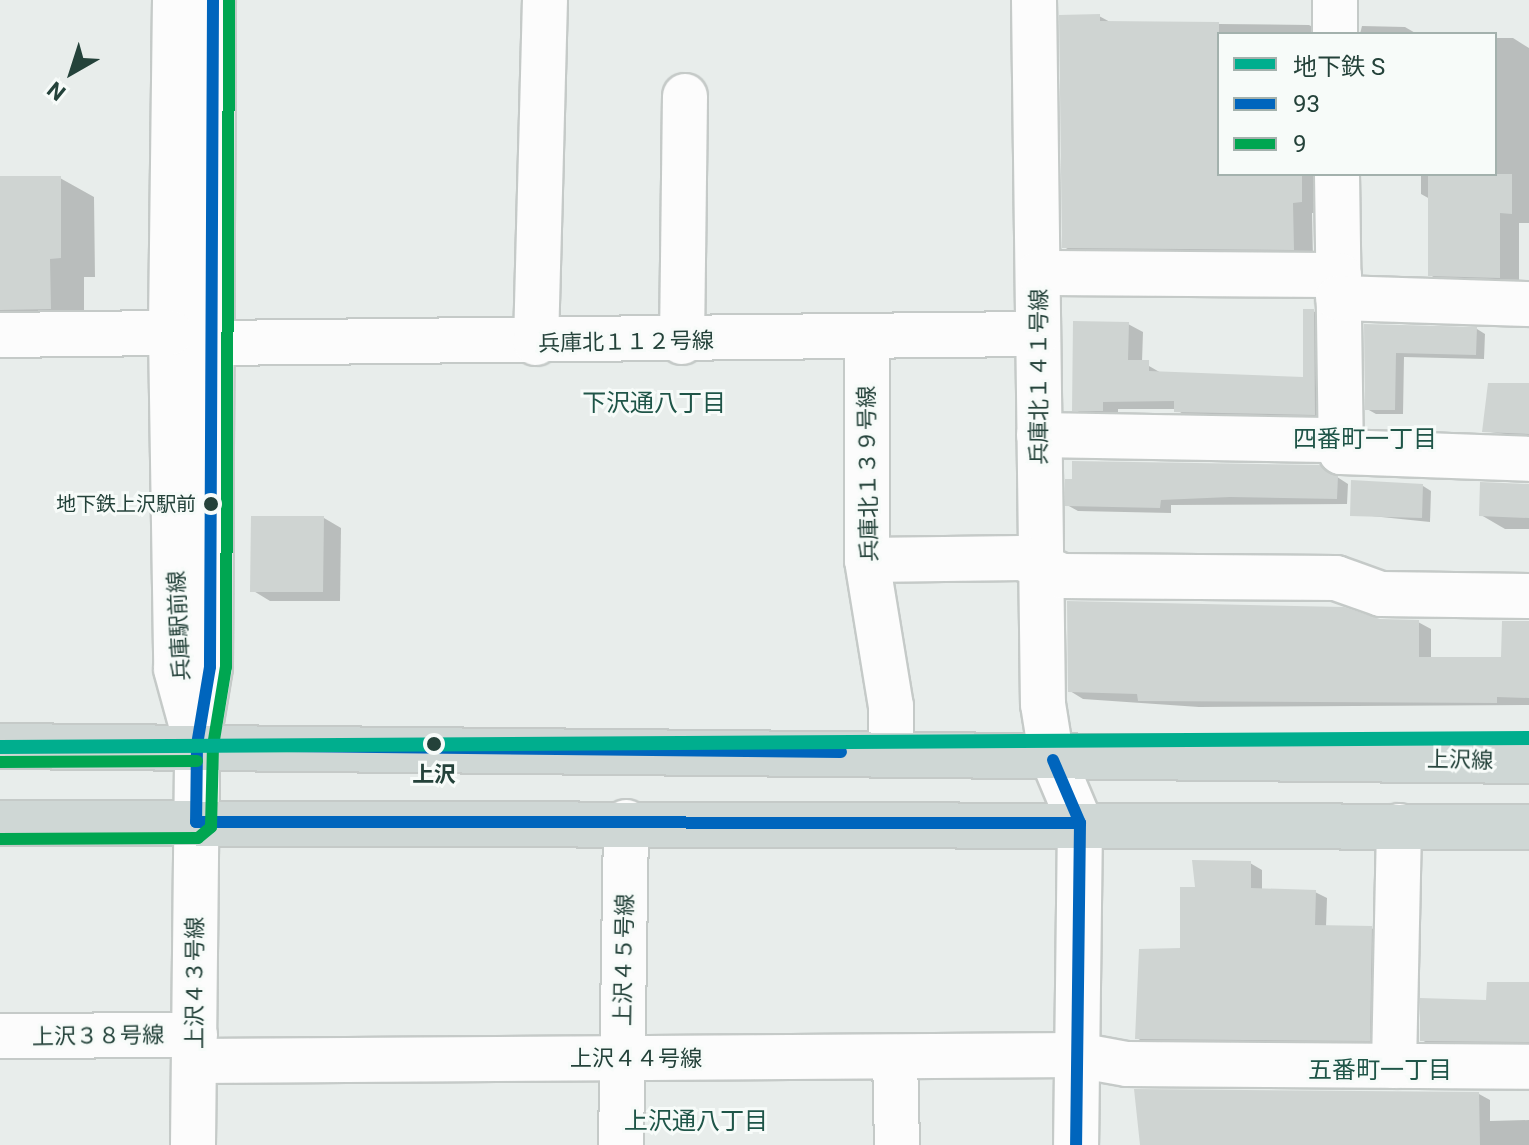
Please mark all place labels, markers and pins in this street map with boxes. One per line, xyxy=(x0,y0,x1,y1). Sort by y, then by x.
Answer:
place label: 地下鉄上沢駅前 xyxy=(56,492,196,516)
marker: 地下鉄上沢駅前 xyxy=(203,496,219,512)
marker: 上沢 xyxy=(420,730,448,758)
place label: 上沢 xyxy=(412,762,456,788)

